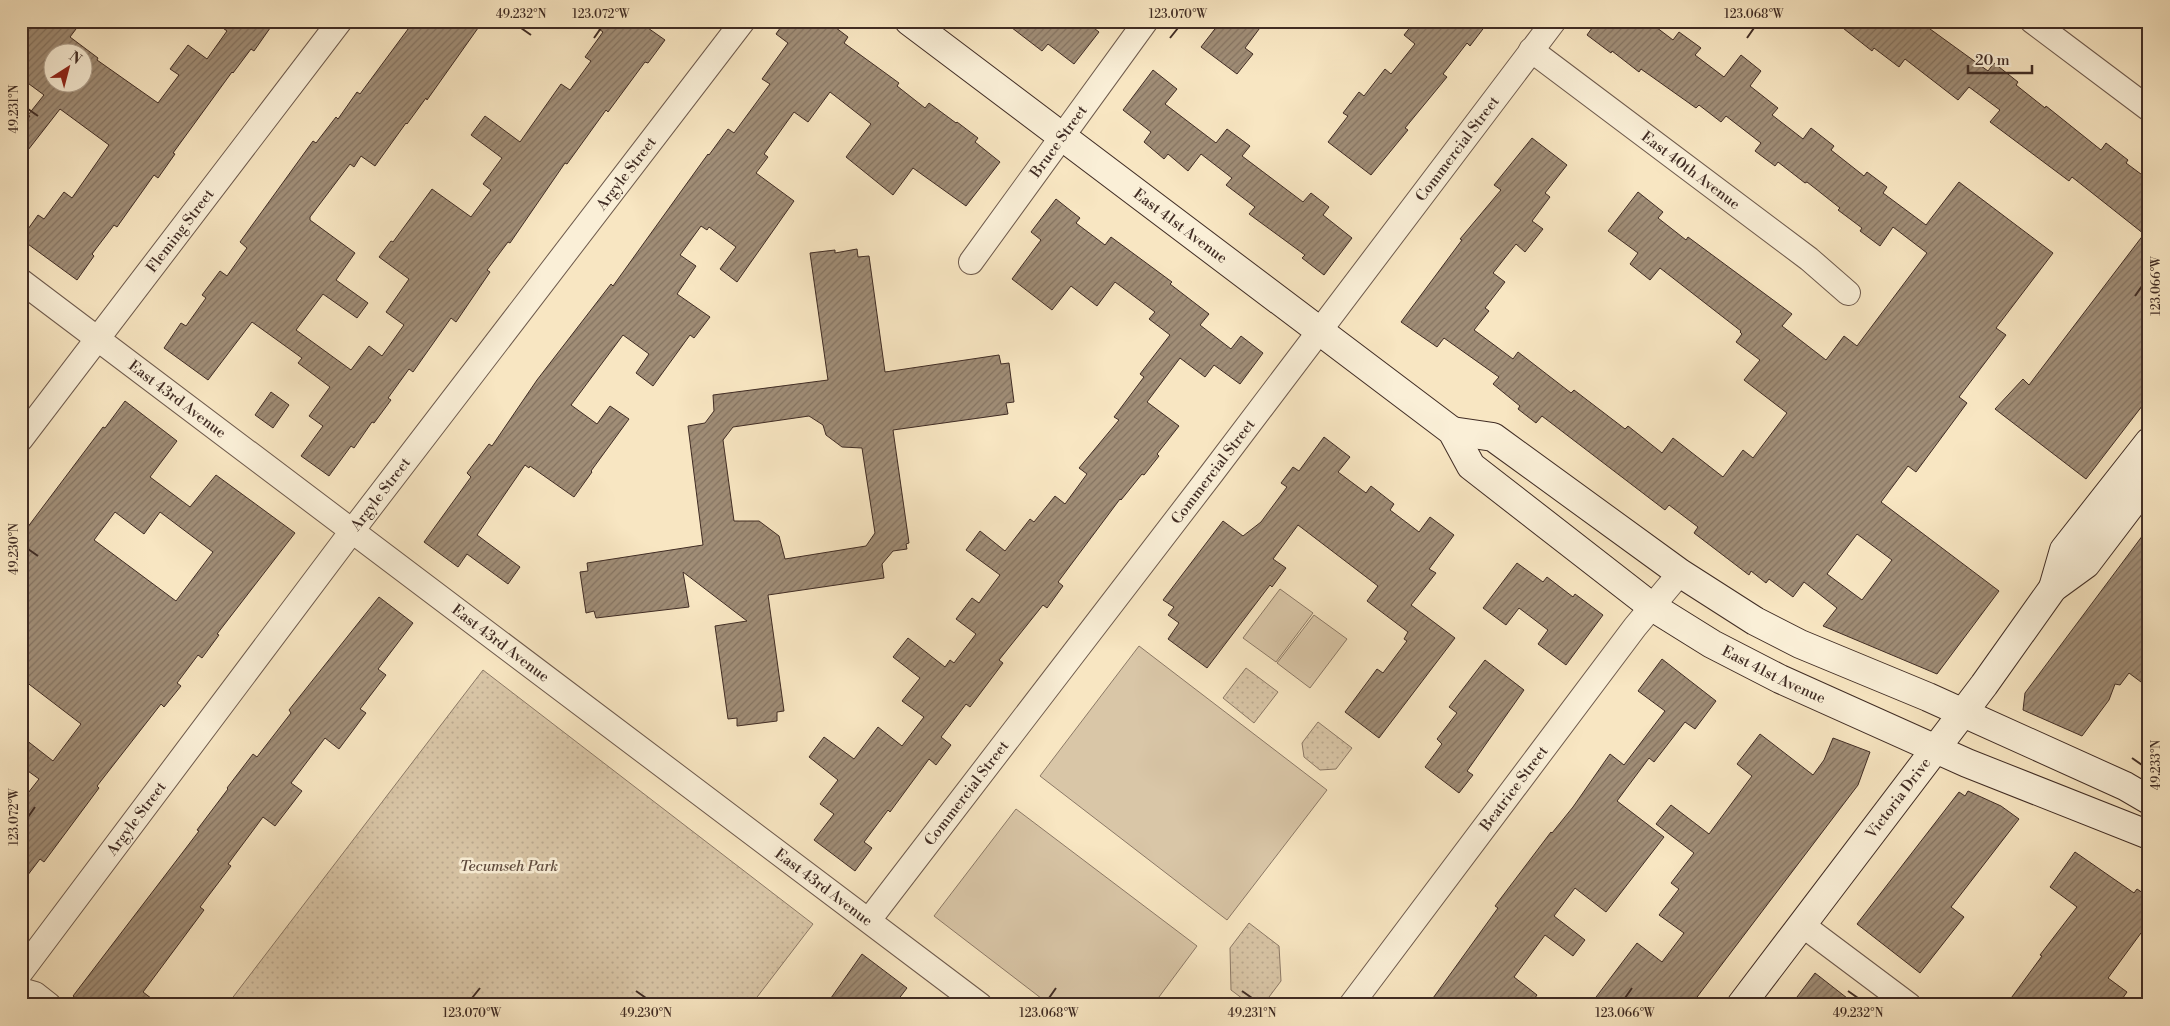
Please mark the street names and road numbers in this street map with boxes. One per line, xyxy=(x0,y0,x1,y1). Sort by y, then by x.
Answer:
street label: Commercial Street xyxy=(1411,92,1504,205)
street label: Bruce Street xyxy=(1025,101,1092,182)
street label: East 40th Avenue xyxy=(1638,127,1744,214)
street label: Argyle Street xyxy=(591,132,661,215)
street label: Fleming Street xyxy=(142,184,218,276)
street label: East 41st Avenue xyxy=(1129,184,1231,268)
street label: East 43rd Avenue xyxy=(125,356,230,442)
street label: Commercial Street xyxy=(1167,415,1259,528)
street label: Argyle Street xyxy=(346,453,415,535)
street label: East 43rd Avenue xyxy=(448,600,553,686)
street label: East 41st Avenue xyxy=(1719,641,1829,708)
street label: Commercial Street xyxy=(920,736,1013,849)
street label: Beatrice Street xyxy=(1475,741,1552,836)
street label: Victoria Drive xyxy=(1861,754,1935,843)
street label: Argyle Street xyxy=(102,777,171,860)
street label: East 43rd Avenue xyxy=(771,844,877,930)

